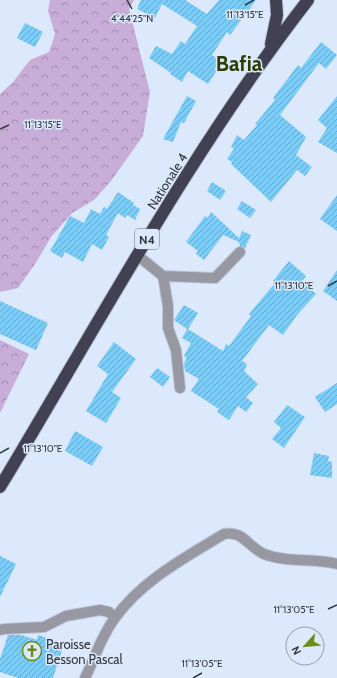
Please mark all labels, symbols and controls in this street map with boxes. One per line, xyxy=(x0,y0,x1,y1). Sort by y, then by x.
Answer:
text: 11°13'15"E xyxy=(226,8,264,21)
text: 4°44'25"N xyxy=(111,12,153,25)
district label: Bafia xyxy=(216,51,263,76)
text: 11°13'15"E xyxy=(24,118,62,131)
street label: Nationale 4 xyxy=(144,150,191,212)
road number: N4 xyxy=(135,229,159,249)
text: 11°13'10"E xyxy=(275,279,314,292)
text: 11°13'10"E xyxy=(24,442,63,455)
text: 11°13'05"E xyxy=(274,603,315,616)
north arrow xyxy=(285,626,325,666)
place label: Paroisse Besson Pascal xyxy=(46,636,123,667)
church icon: Paroisse Besson Pascal xyxy=(21,640,43,662)
text: N xyxy=(288,644,304,657)
text: 11°13'05"E xyxy=(182,657,223,670)

